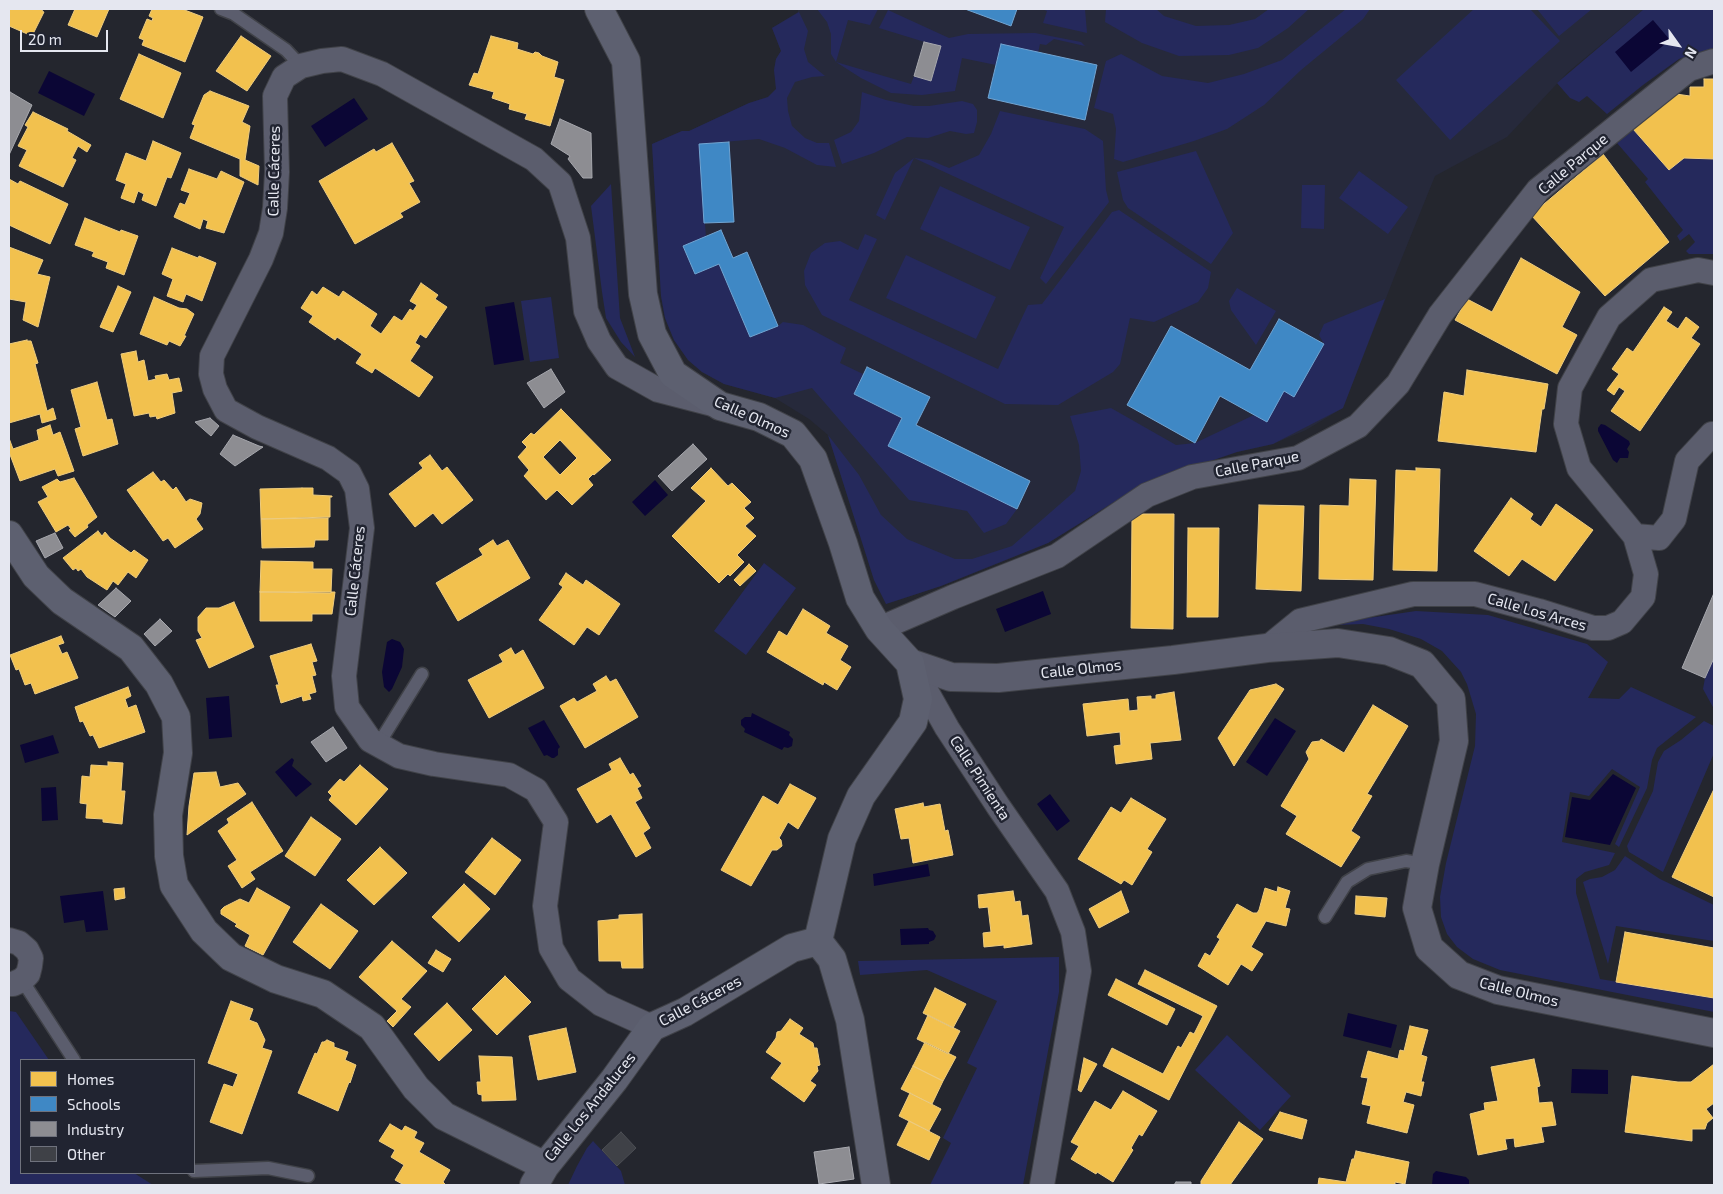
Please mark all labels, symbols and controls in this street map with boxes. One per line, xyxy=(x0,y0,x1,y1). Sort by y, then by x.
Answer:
scale bar xyxy=(22,20,110,52)
north arrow xyxy=(1653,20,1703,70)
text: 20 m xyxy=(28,30,62,48)
text: N xyxy=(1681,44,1701,62)
street label: Calle Cáceres xyxy=(264,126,284,216)
street label: Calle Parque xyxy=(1535,130,1611,198)
street label: Calle Olmos xyxy=(711,392,793,442)
street label: Calle Parque xyxy=(1214,447,1300,481)
street label: Calle Cáceres xyxy=(341,525,369,617)
street label: Calle Los Arces xyxy=(1485,589,1589,635)
street label: Calle Olmos xyxy=(1040,656,1122,682)
street label: Calle Pimienta xyxy=(946,732,1014,824)
street label: Calle Cáceres xyxy=(656,972,744,1030)
street label: Calle Olmos xyxy=(1478,973,1560,1011)
street label: Calle Los Andaluces xyxy=(541,1049,639,1165)
legend xyxy=(20,1059,195,1174)
text: Homes xyxy=(67,1070,114,1088)
text: Schools xyxy=(67,1095,121,1113)
text: Industry xyxy=(67,1120,124,1138)
text: Other xyxy=(67,1145,106,1163)

